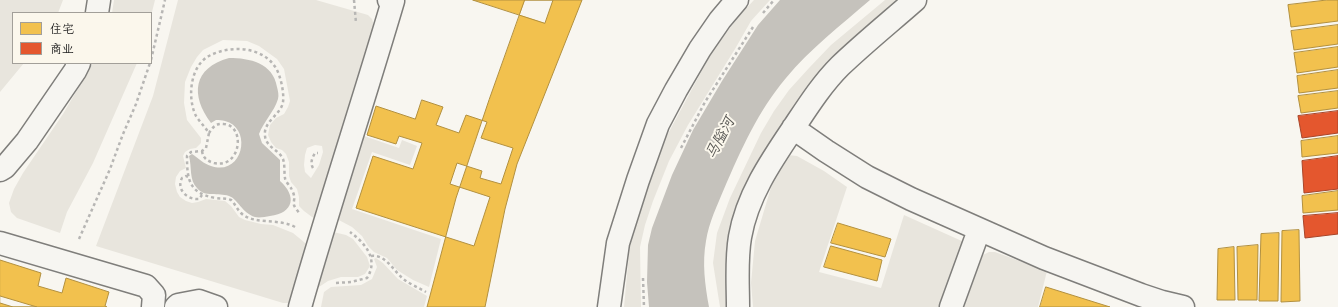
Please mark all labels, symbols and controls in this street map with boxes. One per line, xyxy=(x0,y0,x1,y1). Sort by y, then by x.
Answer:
legend xyxy=(12,12,152,64)
text: 住宅 xyxy=(50,20,74,36)
text: 商业 xyxy=(50,40,74,56)
water label: 马隘河 xyxy=(701,114,739,162)

